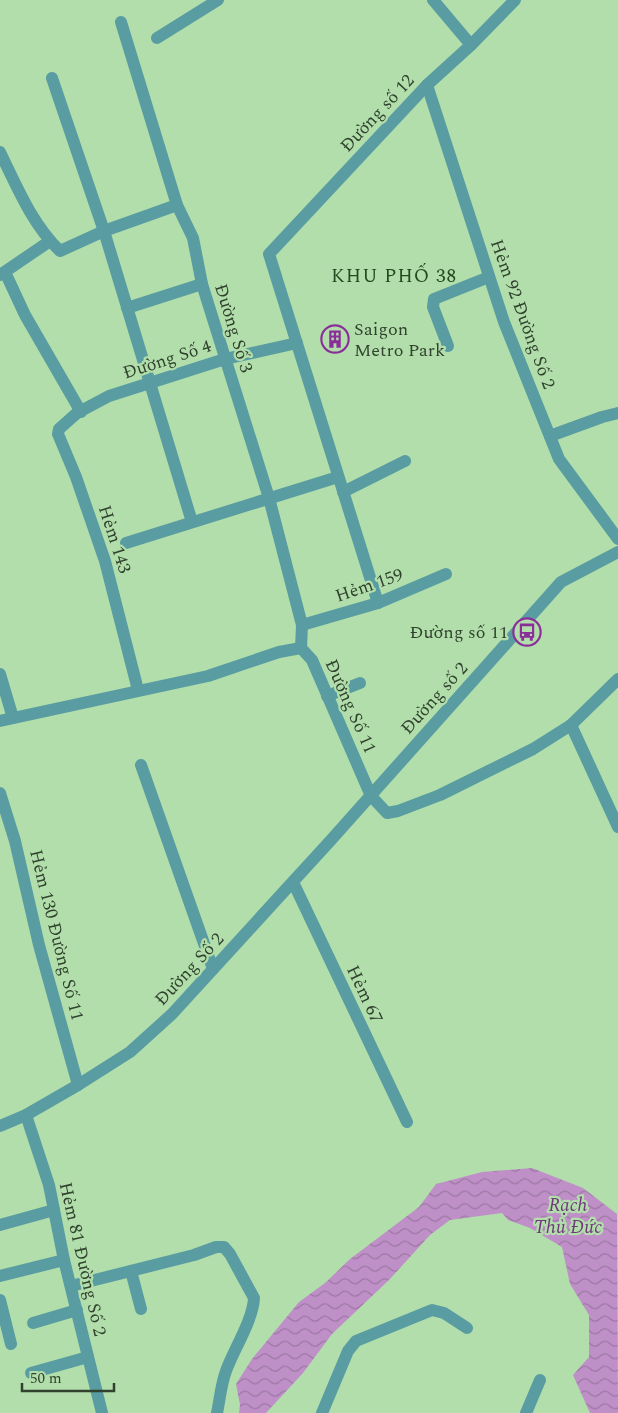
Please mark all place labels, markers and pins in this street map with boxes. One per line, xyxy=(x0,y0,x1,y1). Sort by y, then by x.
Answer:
place label: Saigon Metro Park xyxy=(354,316,445,364)
building icon: Saigon Metro Park xyxy=(320,324,350,354)
bus stop icon: Đường số 11 xyxy=(512,617,542,647)
place label: Đường số 11 xyxy=(410,619,508,646)

